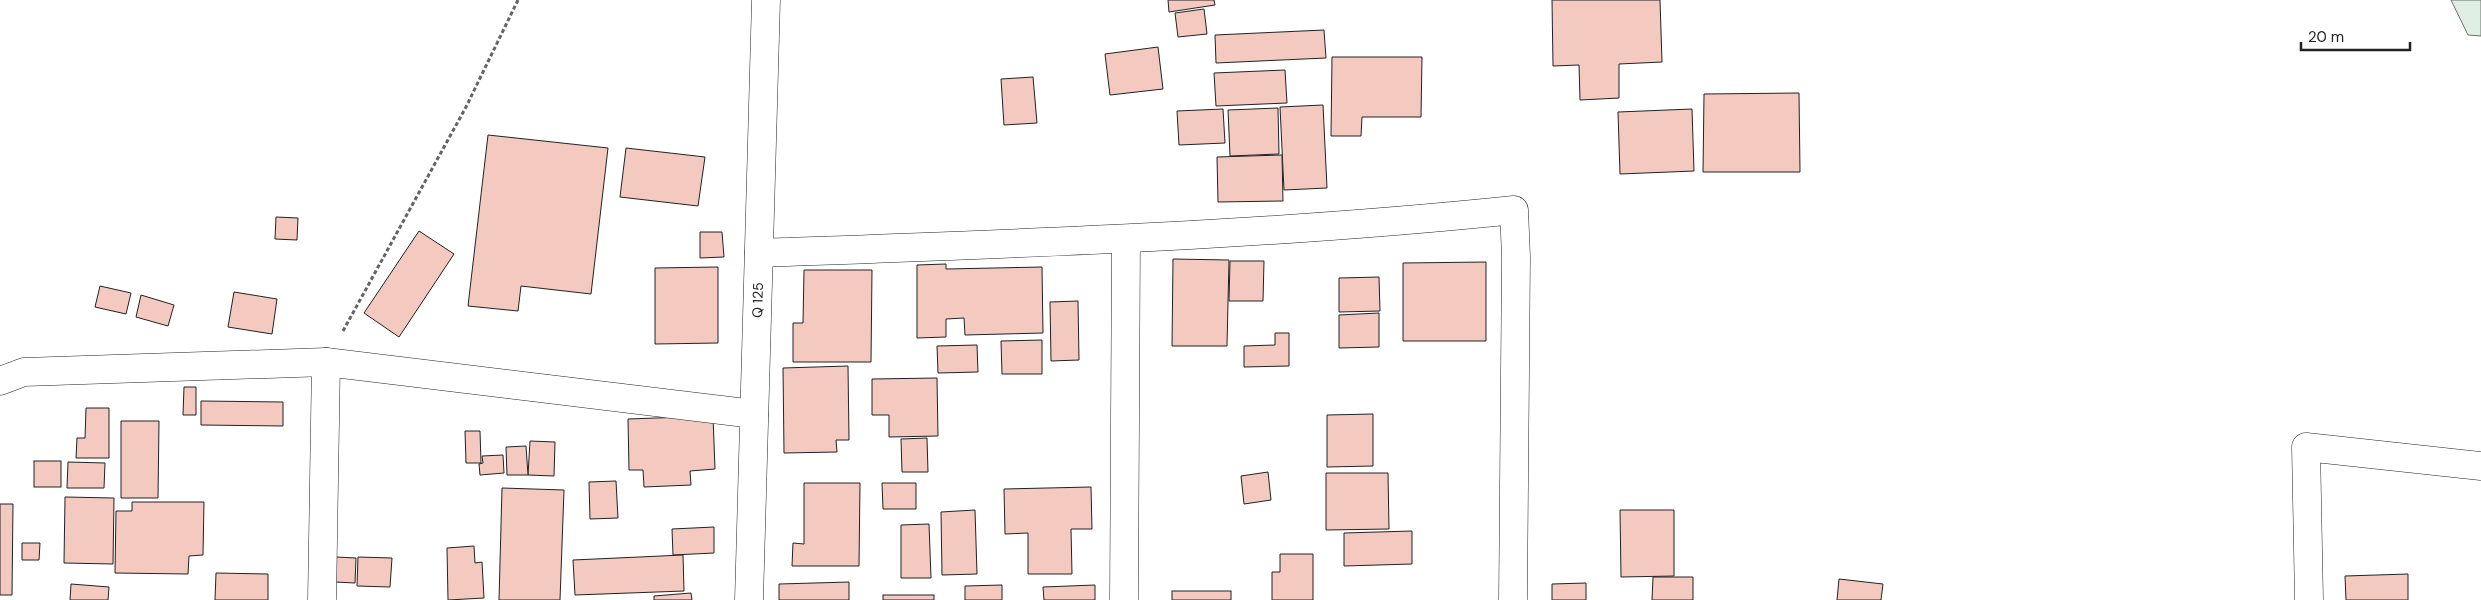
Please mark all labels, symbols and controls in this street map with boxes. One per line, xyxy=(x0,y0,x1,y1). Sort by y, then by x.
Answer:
scale bar xyxy=(2301,20,2410,52)
text: 20 m xyxy=(2308,27,2344,47)
street label: Q 125 xyxy=(748,282,767,318)

